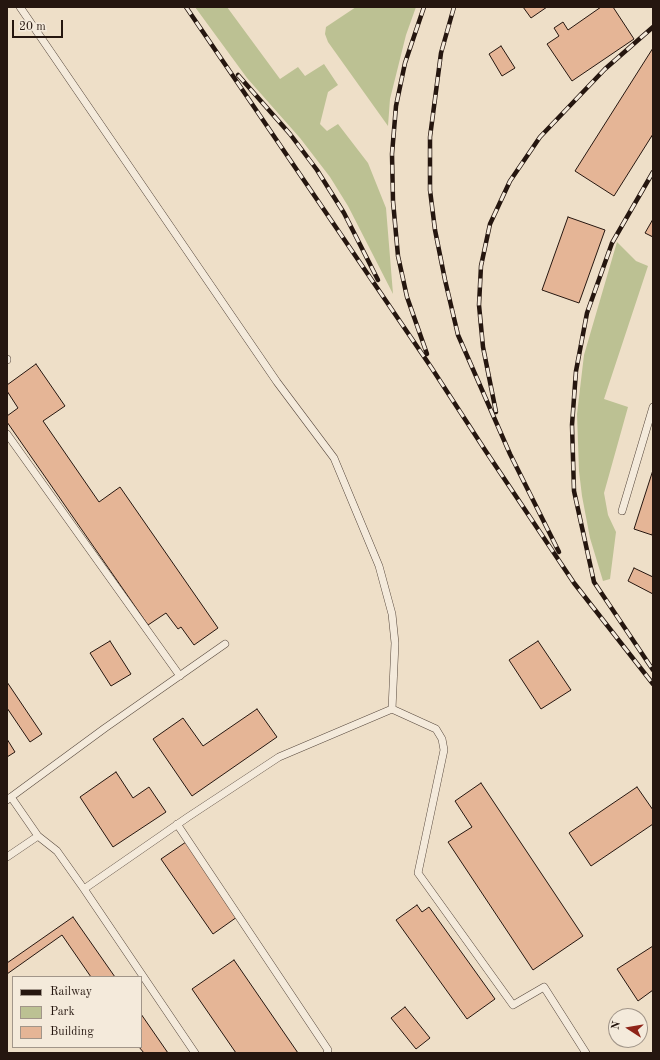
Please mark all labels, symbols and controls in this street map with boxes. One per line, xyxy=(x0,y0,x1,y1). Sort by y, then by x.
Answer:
scale bar xyxy=(14,12,65,38)
text: 20 m xyxy=(19,21,46,33)
legend xyxy=(12,976,142,1048)
text: Railway xyxy=(50,986,92,998)
text: Park xyxy=(50,1006,75,1018)
north arrow xyxy=(608,1008,648,1048)
text: N xyxy=(610,1020,623,1031)
text: Building xyxy=(50,1026,94,1038)

